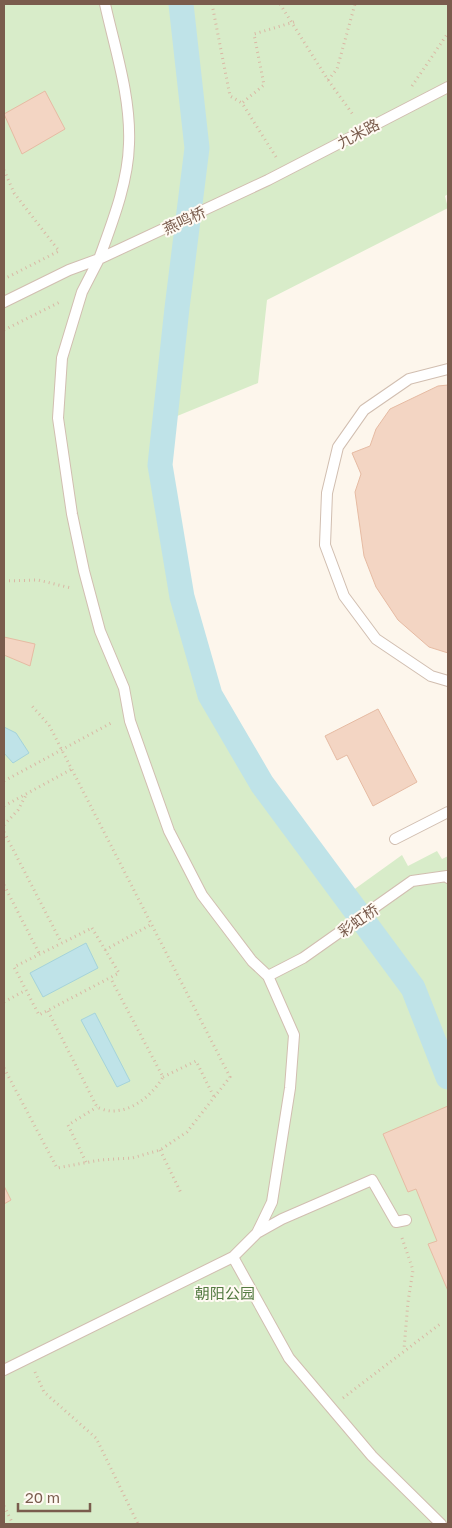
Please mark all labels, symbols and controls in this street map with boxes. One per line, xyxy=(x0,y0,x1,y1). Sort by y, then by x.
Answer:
street label: 九米路 xyxy=(334,114,382,152)
street label: 燕鸣桥 xyxy=(160,202,208,238)
street label: 彩虹桥 xyxy=(334,900,382,940)
park label: 朝阳公园 xyxy=(195,1284,255,1302)
scale bar xyxy=(18,1480,90,1512)
text: 20 m xyxy=(25,1488,60,1506)

